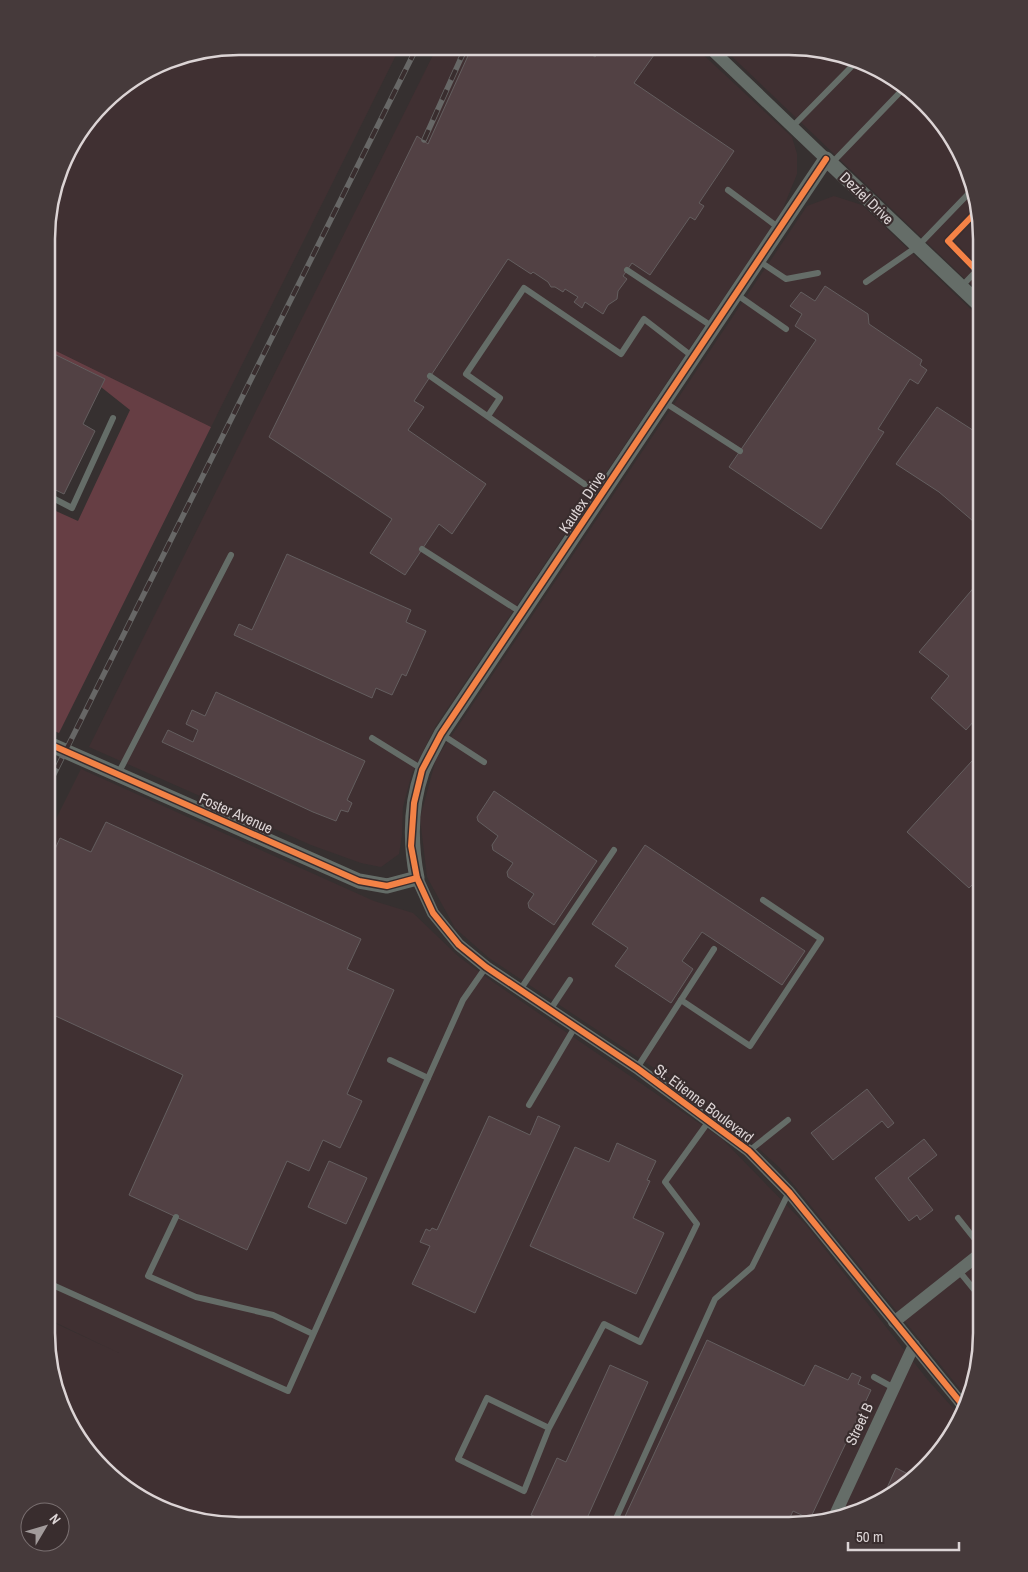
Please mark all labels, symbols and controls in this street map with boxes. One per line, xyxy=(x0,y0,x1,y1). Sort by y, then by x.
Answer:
street label: Deziel Drive xyxy=(835,167,899,229)
street label: Kautex Drive xyxy=(553,467,611,537)
street label: Foster Avenue xyxy=(196,787,276,839)
street label: St. Etienne Boulevard xyxy=(650,1059,758,1147)
street label: Street B xyxy=(840,1399,878,1449)
north arrow xyxy=(20,1502,70,1552)
text: N xyxy=(46,1510,65,1528)
scale bar xyxy=(848,1520,959,1552)
text: 50 m xyxy=(856,1526,883,1547)

